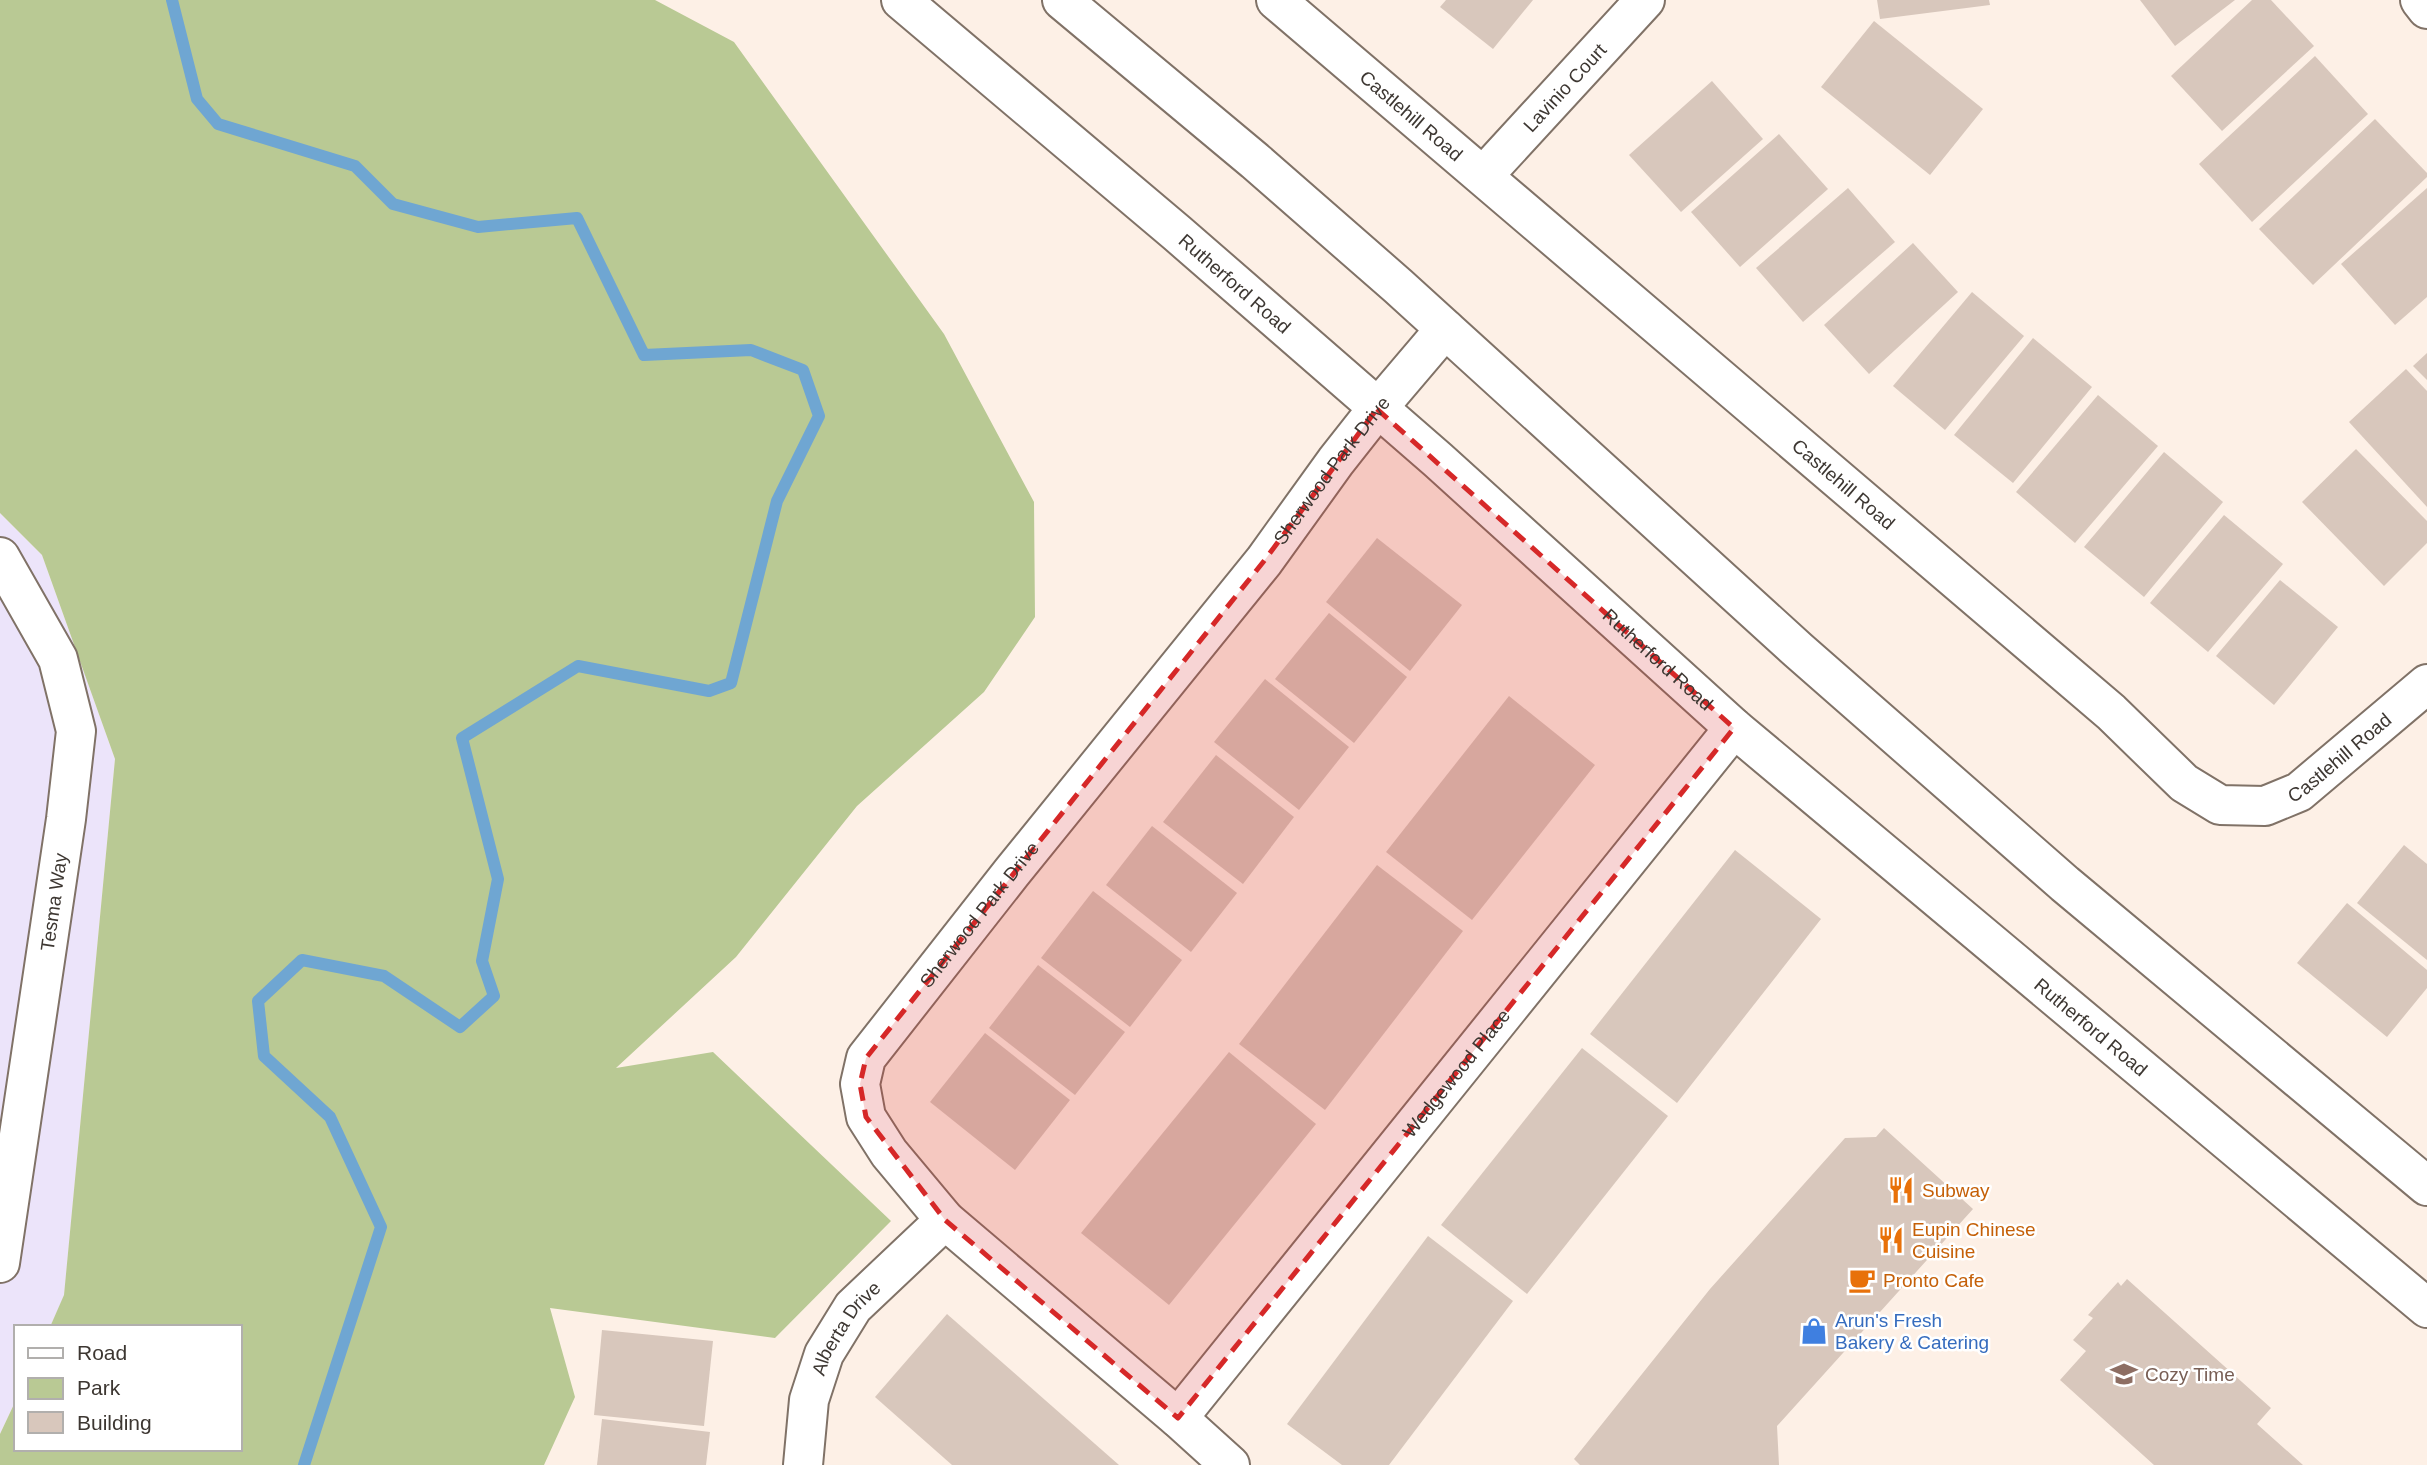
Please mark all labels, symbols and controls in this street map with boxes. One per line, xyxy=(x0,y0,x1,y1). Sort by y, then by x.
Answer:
street label: Lavinio Court xyxy=(1519,39,1611,136)
street label: Castlehill Road xyxy=(1356,66,1467,165)
street label: Rutherford Road xyxy=(1175,229,1295,337)
street label: Sherwood Park Drive xyxy=(1269,392,1394,548)
street label: Castlehill Road xyxy=(1788,435,1899,534)
street label: Rutherford Road xyxy=(1599,604,1717,714)
street label: Castlehill Road xyxy=(2285,709,2395,806)
street label: Sherwood Park Drive xyxy=(915,837,1043,991)
street label: Tesma Way xyxy=(37,851,71,952)
street label: Rutherford Road xyxy=(2030,974,2152,1080)
street label: Wedgewood Place xyxy=(1398,1005,1514,1141)
restaurant icon: Subway xyxy=(1886,1175,1916,1205)
place label: Subway xyxy=(1922,1180,1990,1201)
place label: Eupin Chinese Cuisine xyxy=(1912,1219,2036,1262)
restaurant icon: Eupin Chinese Cuisine xyxy=(1876,1225,1906,1255)
cafe icon: Pronto Cafe xyxy=(1847,1265,1877,1295)
place label: Pronto Cafe xyxy=(1883,1270,1984,1291)
street label: Alberta Drive xyxy=(807,1277,884,1378)
place label: Arun's Fresh Bakery & Catering xyxy=(1835,1310,1989,1353)
shop icon: Arun's Fresh Bakery & Catering xyxy=(1799,1316,1829,1346)
legend xyxy=(14,1325,242,1451)
text: Road xyxy=(77,1341,127,1364)
school or university icon: Cozy Time xyxy=(2109,1359,2139,1389)
place label: Cozy Time xyxy=(2145,1364,2235,1385)
text: Park xyxy=(77,1376,121,1399)
text: Building xyxy=(77,1411,152,1434)

